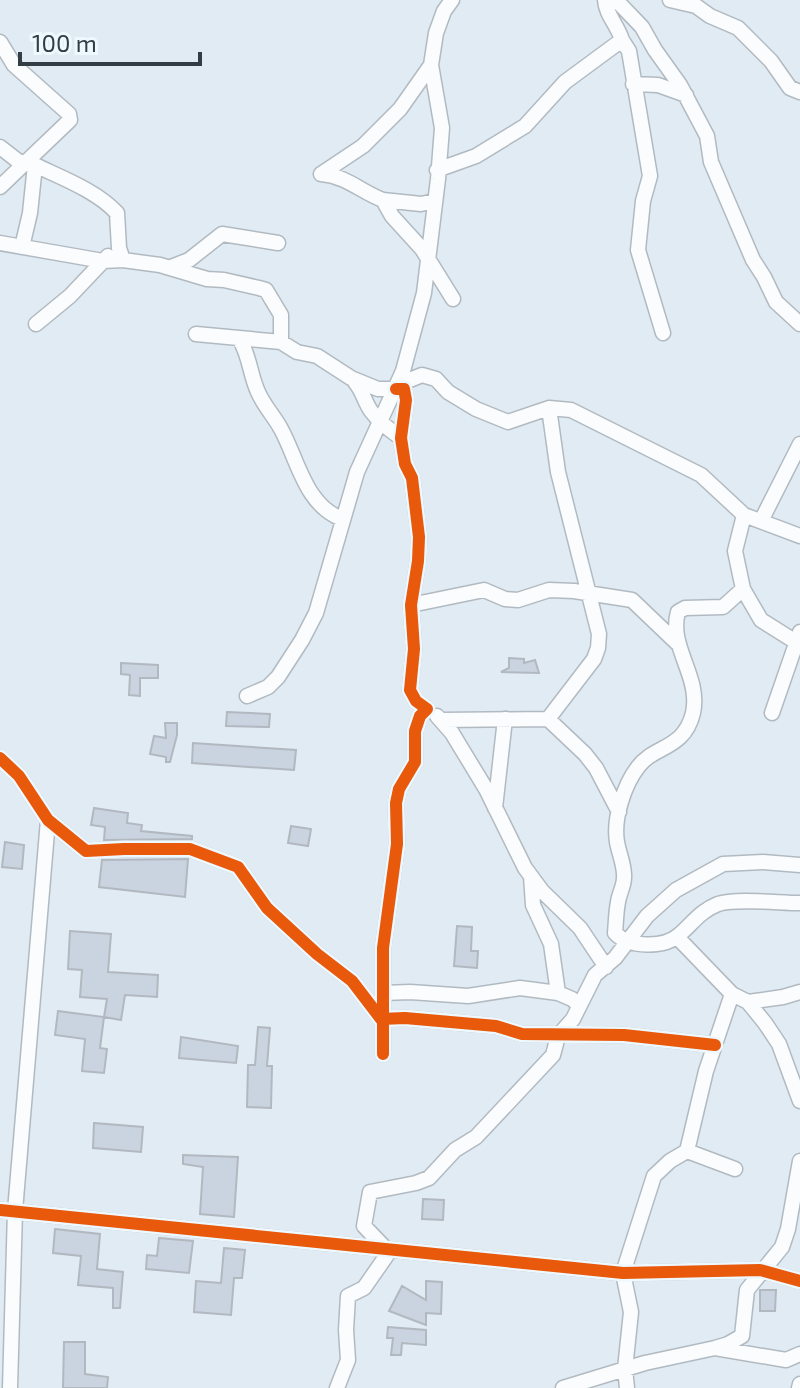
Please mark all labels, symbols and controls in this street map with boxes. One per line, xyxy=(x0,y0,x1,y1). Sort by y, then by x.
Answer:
scale bar xyxy=(20,16,200,66)
text: 100 m xyxy=(32,28,97,57)

